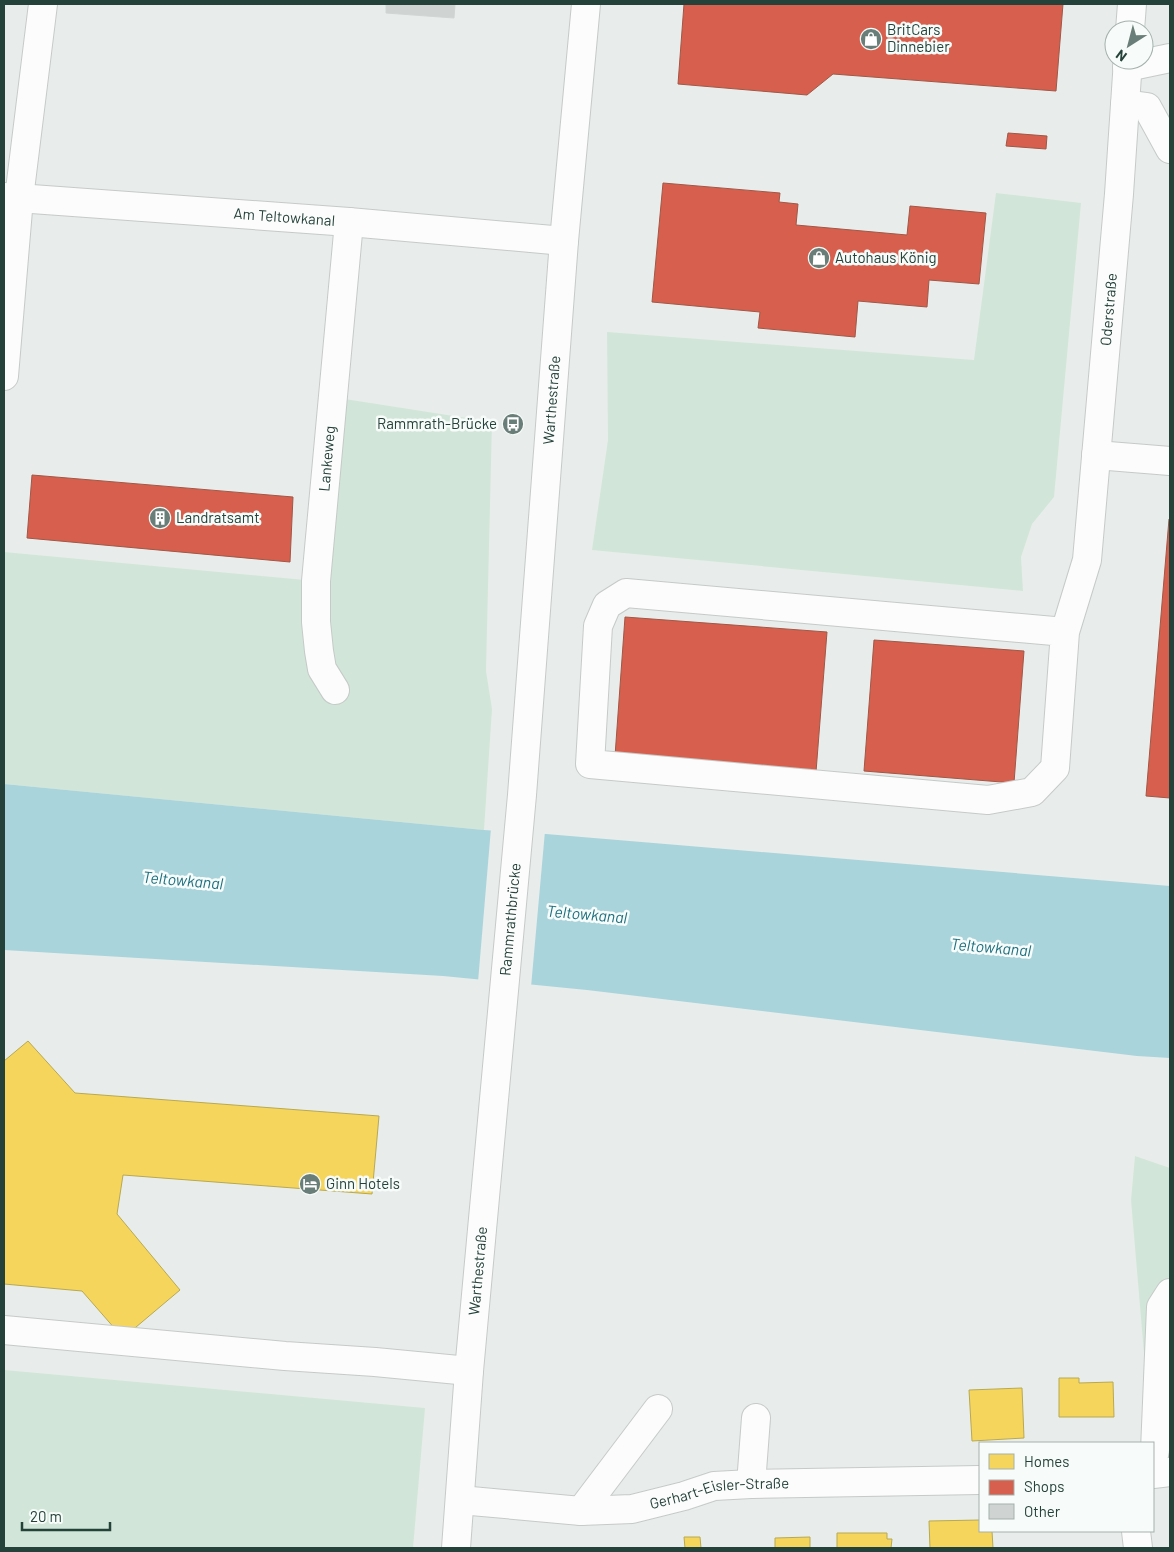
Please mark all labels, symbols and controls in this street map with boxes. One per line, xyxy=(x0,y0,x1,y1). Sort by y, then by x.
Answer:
place label: BritCars Dinnebier xyxy=(887,20,950,55)
north arrow xyxy=(1104,20,1154,70)
shop icon: BritCars Dinnebier xyxy=(859,27,883,51)
text: N xyxy=(1112,46,1130,66)
street label: Am Teltowkanal xyxy=(233,204,336,229)
shop icon: Autohaus König xyxy=(807,246,831,270)
place label: Autohaus König xyxy=(835,248,936,266)
street label: Oderstraße xyxy=(1096,272,1120,347)
street label: Warthestraße xyxy=(539,355,563,445)
bus stop icon: Rammrath-Brücke xyxy=(501,412,525,436)
place label: Rammrath-Brücke xyxy=(377,414,497,432)
street label: Lankeweg xyxy=(314,425,338,492)
building icon: Landratsamt xyxy=(148,506,172,530)
place label: Landratsamt xyxy=(176,508,260,526)
street label: Rammrathbrücke xyxy=(495,862,524,976)
water label: Teltowkanal xyxy=(142,867,224,893)
water label: Teltowkanal xyxy=(546,901,628,927)
water label: Teltowkanal xyxy=(950,934,1032,960)
hotel icon: Ginn Hotels xyxy=(298,1172,322,1196)
place label: Ginn Hotels xyxy=(326,1174,400,1192)
street label: Warthestraße xyxy=(464,1226,490,1316)
legend xyxy=(979,1442,1154,1532)
text: Homes xyxy=(1024,1452,1069,1470)
street label: Gerhart-Eisler-Straße xyxy=(648,1473,789,1512)
text: Shops xyxy=(1024,1477,1064,1495)
scale bar xyxy=(22,1500,110,1532)
text: Other xyxy=(1024,1502,1061,1520)
text: 20 m xyxy=(30,1507,62,1525)

